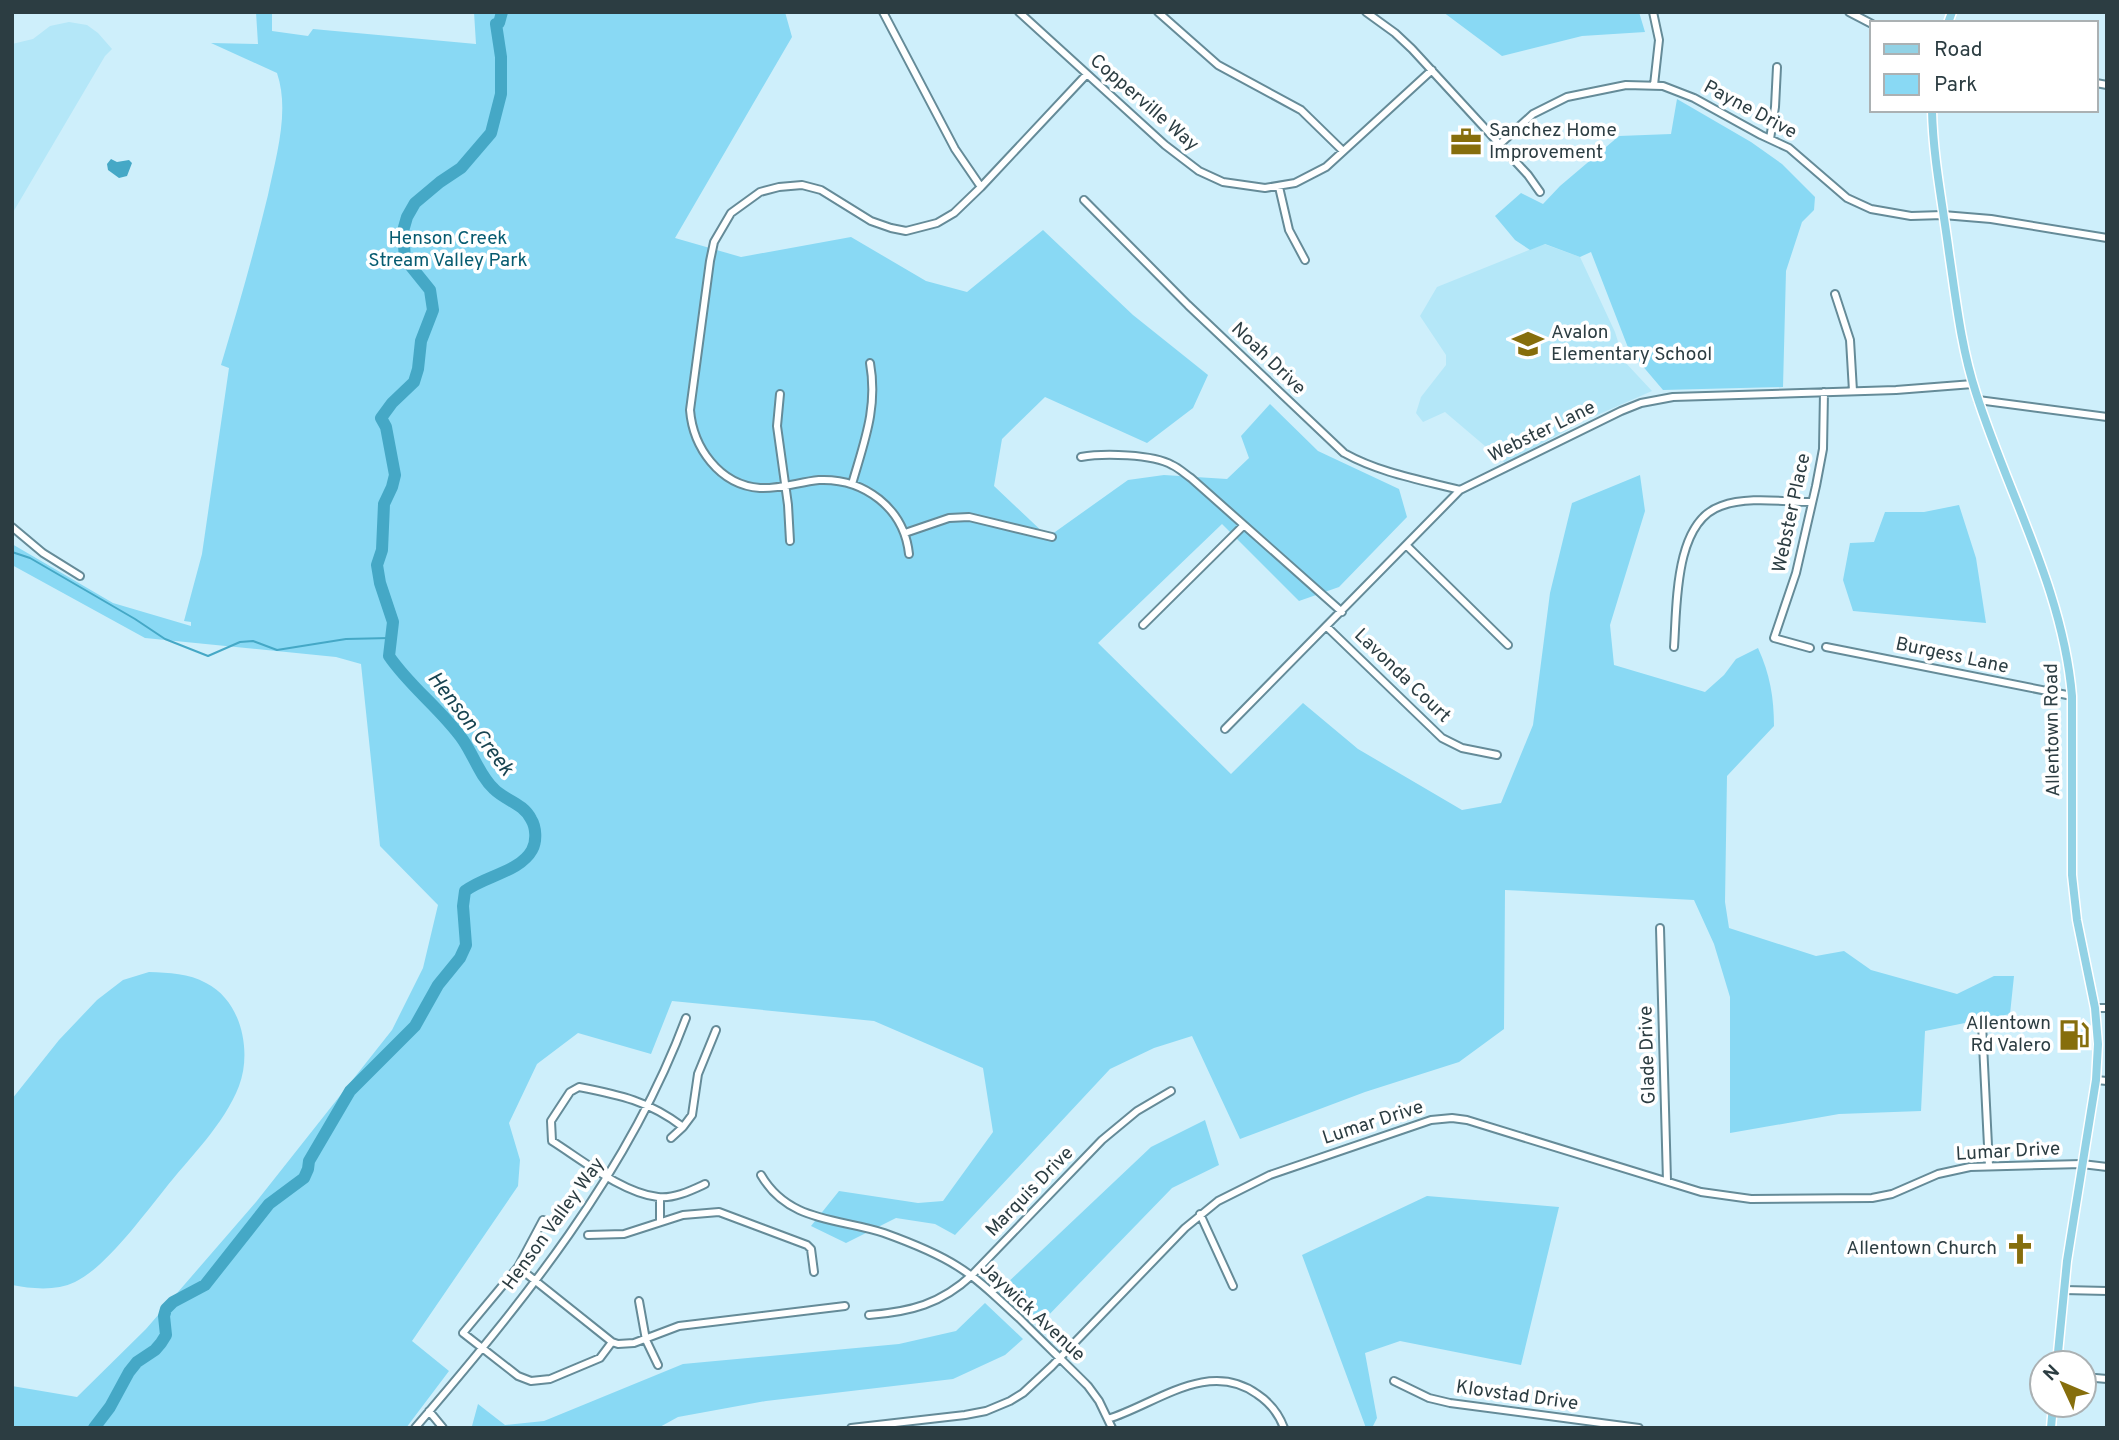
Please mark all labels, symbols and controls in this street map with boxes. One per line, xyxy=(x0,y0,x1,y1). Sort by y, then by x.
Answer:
legend xyxy=(1870,21,2098,112)
text: Road xyxy=(1934,37,1983,64)
street label: Copperville Way xyxy=(1084,49,1204,157)
text: Park xyxy=(1934,72,1977,99)
street label: Payne Drive xyxy=(1699,75,1801,145)
place label: Sanchez Home Improvement xyxy=(1489,119,1617,165)
office icon: Sanchez Home Improvement xyxy=(1449,125,1483,159)
park label: Henson Creek Stream Valley Park xyxy=(368,227,528,273)
street label: Noah Drive xyxy=(1226,318,1310,400)
place label: Avalon Elementary School xyxy=(1551,321,1712,367)
school or university icon: Avalon Elementary School xyxy=(1511,327,1545,361)
street label: Webster Lane xyxy=(1484,396,1600,468)
street label: Webster Place xyxy=(1768,451,1816,575)
street label: Lavonda Court xyxy=(1349,624,1455,728)
street label: Burgess Lane xyxy=(1893,632,2011,680)
street label: Allentown Road xyxy=(2040,663,2066,797)
water label: Henson Creek xyxy=(421,666,520,782)
street label: Glade Drive xyxy=(1634,1005,1662,1105)
place label: Allentown Rd Valero xyxy=(1966,1012,2051,1058)
fuel station icon: Allentown Rd Valero xyxy=(2057,1018,2091,1052)
street label: Lumar Drive xyxy=(1319,1095,1427,1151)
street label: Lumar Drive xyxy=(1955,1137,2061,1167)
street label: Marquis Drive xyxy=(981,1142,1079,1242)
street label: Henson Valley Way xyxy=(498,1153,610,1295)
church icon: Allentown Church xyxy=(2003,1232,2037,1266)
place label: Allentown Church xyxy=(1846,1237,1997,1261)
street label: Jaywick Avenue xyxy=(974,1257,1090,1367)
north arrow xyxy=(2028,1349,2098,1419)
text: N xyxy=(2039,1360,2066,1387)
street label: Klovstad Drive xyxy=(1454,1376,1580,1416)

